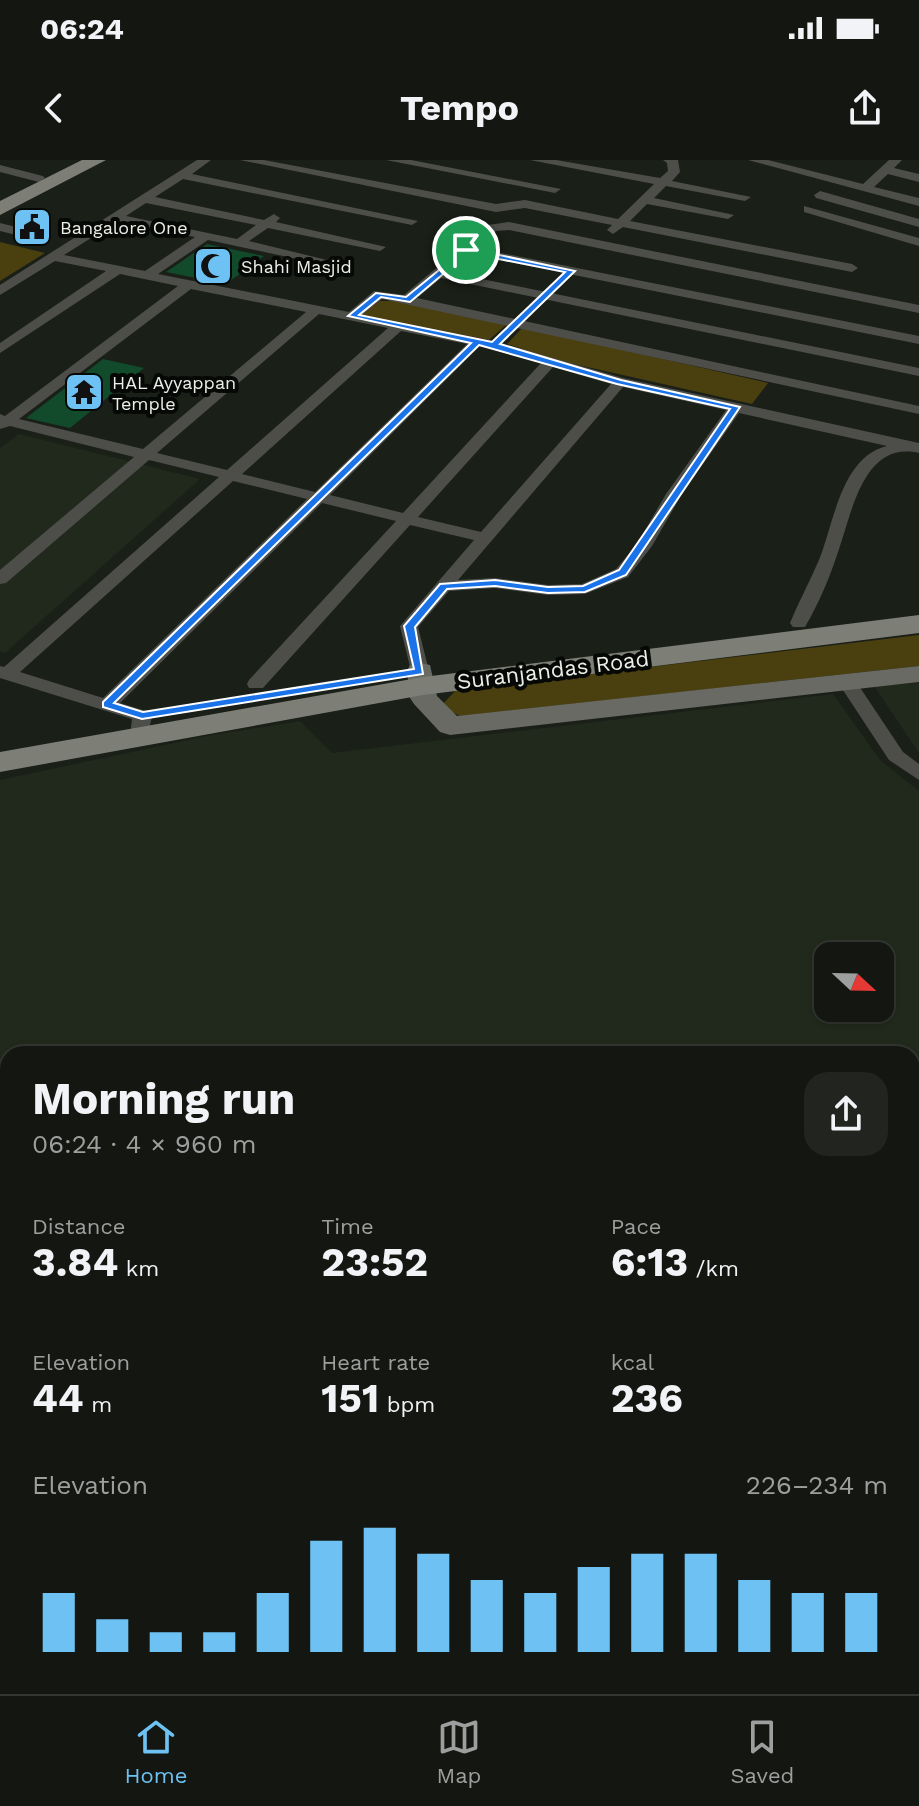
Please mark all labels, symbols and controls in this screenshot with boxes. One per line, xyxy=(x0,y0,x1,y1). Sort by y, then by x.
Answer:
text: 06:24 xyxy=(40,11,124,46)
icon: back xyxy=(32,86,76,130)
icon: share xyxy=(843,86,887,130)
text: Tempo xyxy=(400,87,519,129)
public building icon: Bangalore One xyxy=(11,206,53,248)
pin xyxy=(432,216,500,284)
place label: Bangalore One xyxy=(60,217,188,238)
icon: arrive xyxy=(444,228,488,272)
mosque icon: Shahi Masjid xyxy=(192,245,234,287)
place label: Shahi Masjid xyxy=(241,256,352,277)
temple icon: HAL Ayyappan Temple xyxy=(63,371,105,413)
place label: HAL Ayyappan Temple xyxy=(112,372,236,414)
street label: Suranjandas Road xyxy=(456,646,650,694)
north arrow xyxy=(814,942,894,1022)
map controls xyxy=(814,942,894,1022)
button: share xyxy=(804,1072,888,1156)
text: Morning run xyxy=(32,1073,295,1125)
text: 06:24 · 4 × 960 m xyxy=(32,1129,257,1159)
text: Distance xyxy=(32,1214,126,1239)
text: Time xyxy=(321,1214,374,1239)
text: Pace xyxy=(611,1214,662,1239)
text: 3.84 xyxy=(32,1239,118,1286)
text: 23:52 xyxy=(321,1239,428,1286)
text: 6:13 xyxy=(611,1239,688,1286)
text: km xyxy=(118,1256,159,1281)
text: /km xyxy=(688,1256,739,1281)
text: Elevation xyxy=(32,1350,130,1375)
text: Heart rate xyxy=(321,1350,430,1375)
text: kcal xyxy=(611,1350,654,1375)
text: 44 xyxy=(32,1375,84,1422)
text: 151 xyxy=(321,1375,379,1422)
text: 236 xyxy=(611,1375,683,1422)
text: m xyxy=(84,1392,112,1417)
text: bpm xyxy=(379,1392,435,1417)
text: Elevation xyxy=(32,1470,148,1500)
text: 226–234 m xyxy=(746,1470,888,1500)
tab: Home xyxy=(125,1715,187,1788)
tab: Map xyxy=(437,1715,481,1788)
tab: Saved xyxy=(731,1715,794,1788)

